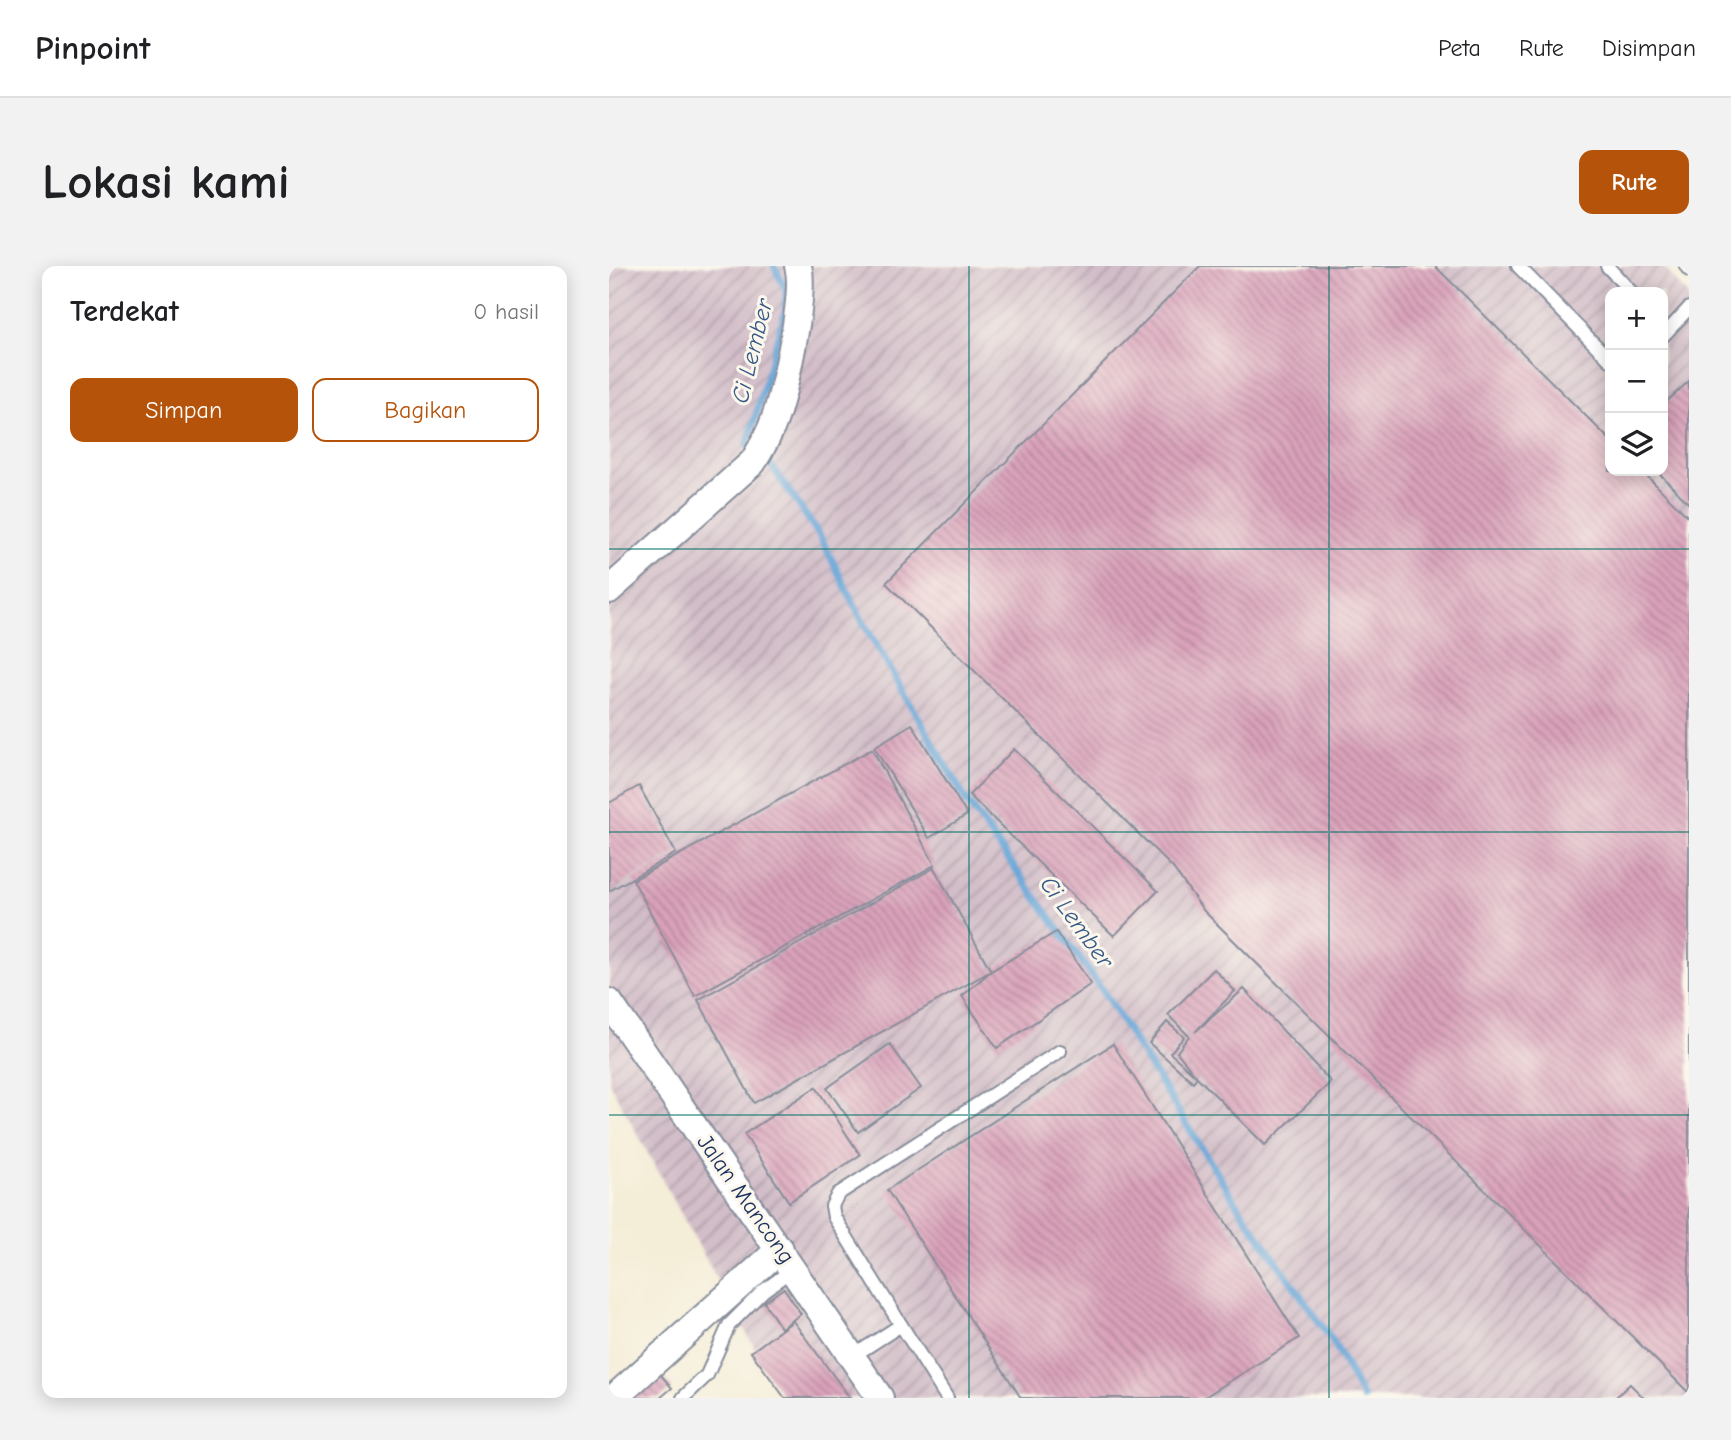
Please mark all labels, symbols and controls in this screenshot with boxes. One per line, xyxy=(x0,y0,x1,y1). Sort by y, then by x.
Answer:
text: Pinpoint xyxy=(35,29,150,67)
text: Peta xyxy=(1438,34,1481,62)
text: Rute xyxy=(1519,34,1564,62)
text: Disimpan xyxy=(1602,34,1696,62)
button: Rute xyxy=(1579,150,1689,214)
text: Lokasi kami xyxy=(42,154,290,210)
map controls xyxy=(1605,287,1668,476)
button: + xyxy=(1605,287,1668,350)
text: Terdekat xyxy=(70,294,179,329)
water label: Ci Lember xyxy=(726,295,779,406)
text: 0 hasil xyxy=(473,298,539,325)
button: − xyxy=(1605,350,1668,413)
button: Simpan xyxy=(70,378,298,442)
button: Bagikan xyxy=(312,378,539,442)
button: layers xyxy=(1605,413,1668,476)
water label: Ci Lember xyxy=(1034,871,1120,974)
street label: Jalan Mancong xyxy=(691,1129,801,1269)

